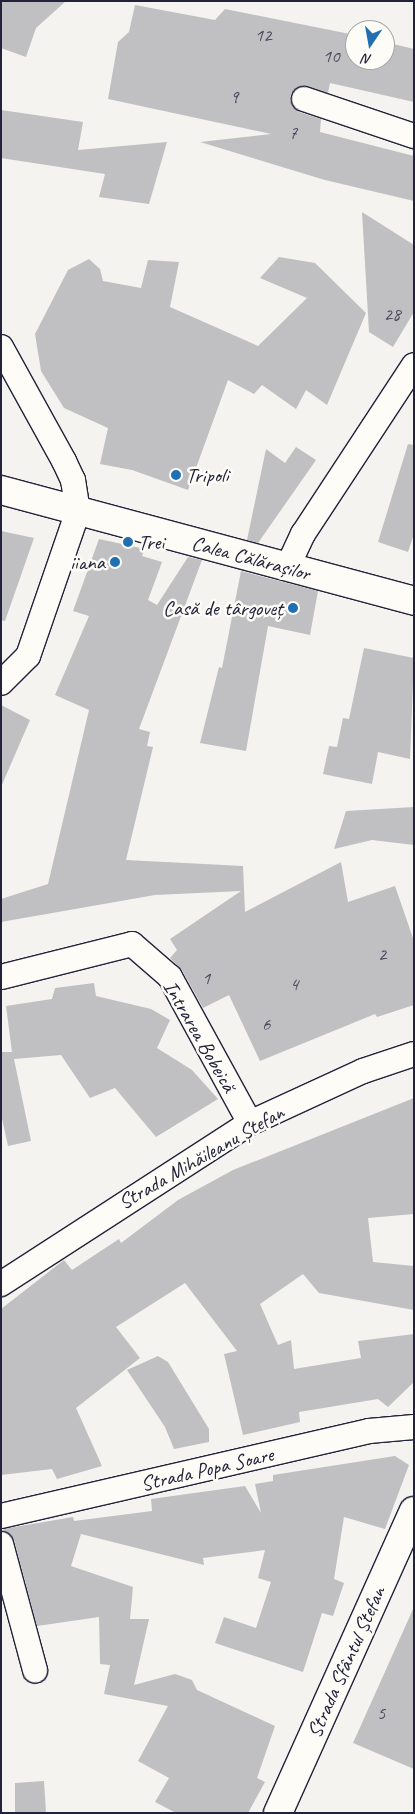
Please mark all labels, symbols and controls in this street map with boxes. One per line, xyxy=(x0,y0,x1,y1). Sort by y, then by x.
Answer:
north arrow xyxy=(345,20,395,70)
house number: 12 xyxy=(254,25,272,47)
house number: 10 xyxy=(322,46,340,68)
text: N xyxy=(361,50,373,68)
house number: 9 xyxy=(230,87,238,109)
house number: 7 xyxy=(289,123,297,145)
house number: 28 xyxy=(383,304,401,326)
place label: Tripoli xyxy=(186,462,228,488)
marker: Tripoli xyxy=(170,469,182,481)
place label: Trei xyxy=(138,529,164,555)
street label: Calea Călărașilor xyxy=(189,530,313,586)
marker: Trei xyxy=(122,536,134,548)
place label: iiana xyxy=(70,549,105,575)
marker: iiana xyxy=(109,556,121,568)
place label: Casă de târgoveț xyxy=(163,595,283,621)
marker: Casă de târgoveț xyxy=(287,602,299,614)
house number: 2 xyxy=(378,944,386,966)
house number: 1 xyxy=(202,968,210,990)
house number: 4 xyxy=(290,974,298,996)
street label: Intrarea Bobeică xyxy=(158,976,242,1096)
house number: 6 xyxy=(262,1014,270,1036)
street label: Strada Mihăileanu Ștefan xyxy=(114,1099,288,1215)
street label: Strada Popa Soare xyxy=(139,1442,275,1496)
street label: Strada Sfântul Ștefan xyxy=(301,1583,391,1741)
house number: 5 xyxy=(377,1703,385,1725)

